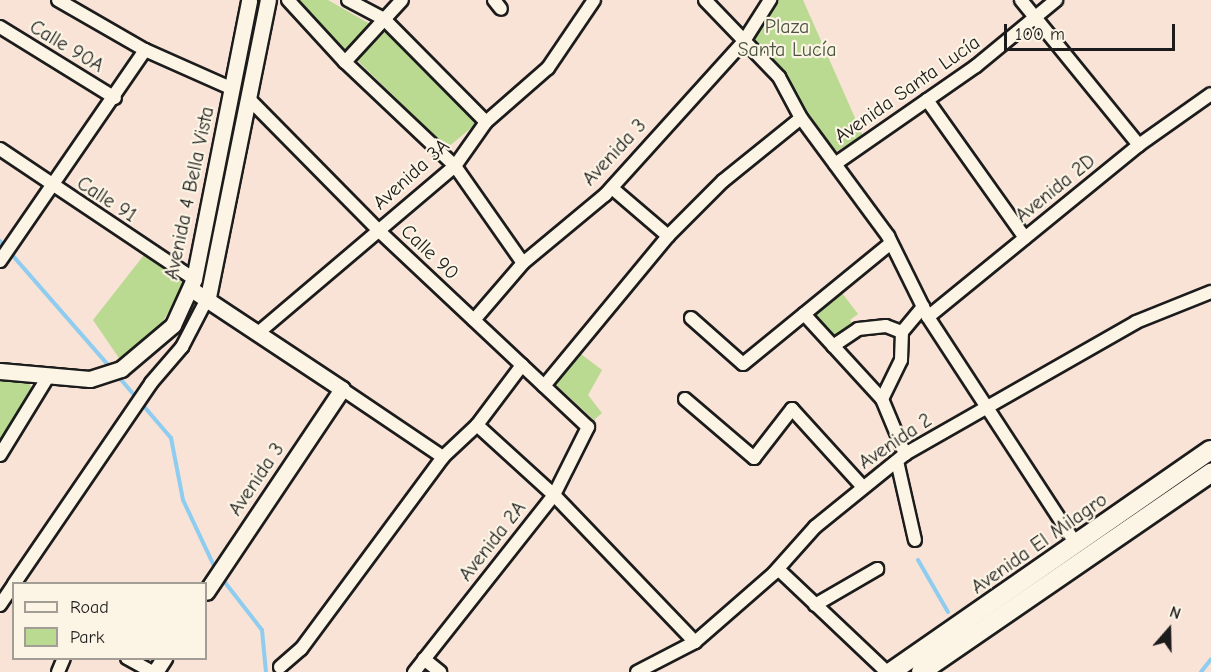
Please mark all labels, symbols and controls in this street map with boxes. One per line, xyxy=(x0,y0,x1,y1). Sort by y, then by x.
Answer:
scale bar xyxy=(1007,12,1178,50)
street label: Calle 90A xyxy=(25,14,109,78)
park label: Plaza Santa Lucía xyxy=(737,15,837,62)
text: 100 m xyxy=(1015,24,1065,45)
street label: Avenida Santa Lucía xyxy=(830,30,984,148)
street label: Avenida 4 Bella Vista xyxy=(159,104,219,282)
street label: Avenida 3 xyxy=(577,113,651,191)
street label: Avenida 3A xyxy=(368,133,454,215)
street label: Avenida 2D xyxy=(1010,149,1100,227)
street label: Calle 91 xyxy=(73,171,141,227)
street label: Calle 90 xyxy=(396,219,464,285)
street label: Avenida 2 xyxy=(854,408,936,474)
street label: Avenida 3 xyxy=(223,438,289,520)
street label: Avenida El Milagro xyxy=(966,487,1112,599)
street label: Avenida 2A xyxy=(453,496,531,586)
legend xyxy=(12,582,207,660)
text: Road xyxy=(70,597,109,618)
north arrow xyxy=(1139,600,1199,660)
text: N xyxy=(1167,603,1183,623)
text: Park xyxy=(70,627,104,648)

